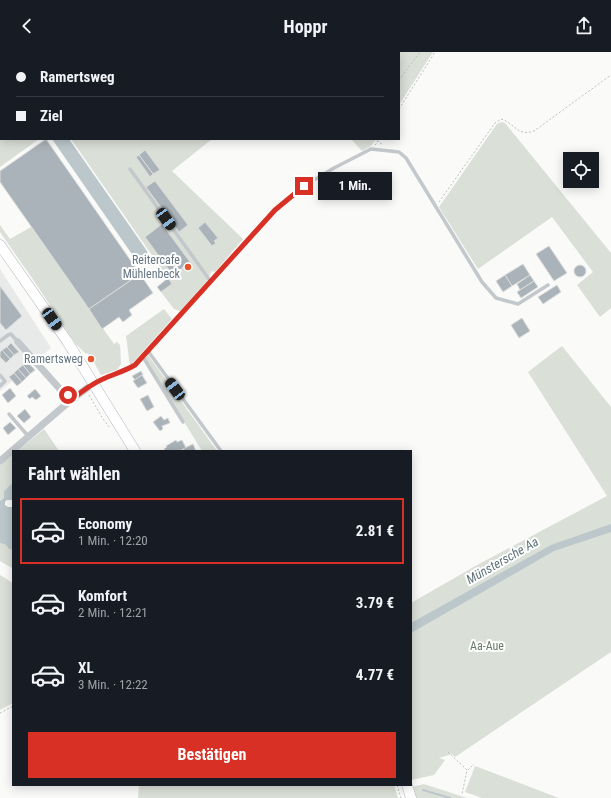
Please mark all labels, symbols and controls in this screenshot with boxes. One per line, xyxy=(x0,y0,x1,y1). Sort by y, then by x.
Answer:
icon: back xyxy=(16,15,38,37)
icon: share xyxy=(573,15,595,37)
text: Hoppr xyxy=(284,16,327,37)
text: Ramertsweg xyxy=(40,68,115,86)
text: Ziel xyxy=(40,107,63,125)
map controls xyxy=(563,152,599,188)
button: locate xyxy=(563,152,599,188)
callout: 1 Min. xyxy=(318,172,392,200)
route end xyxy=(295,177,313,195)
text: 1 Min. xyxy=(339,178,371,193)
car xyxy=(154,206,178,232)
place label: Reitercafe Mühlenbeck xyxy=(123,253,181,281)
marker: Reitercafe Mühlenbeck xyxy=(183,262,193,272)
car xyxy=(40,306,64,332)
place label: Ramertsweg xyxy=(24,352,83,366)
marker: Ramertsweg xyxy=(86,354,96,364)
car xyxy=(163,376,187,402)
route start xyxy=(59,386,77,404)
text: Fahrt wählen xyxy=(28,463,120,484)
icon: car xyxy=(30,513,66,549)
text: Economy xyxy=(78,515,132,533)
text: 2.81 € xyxy=(356,522,394,540)
text: 1 Min. · 12:20 xyxy=(78,533,148,548)
water label: Münstersche Aa xyxy=(464,534,541,587)
icon: car xyxy=(30,585,66,621)
text: Komfort xyxy=(78,587,127,605)
text: 3.79 € xyxy=(356,594,394,612)
text: 2 Min. · 12:21 xyxy=(78,605,148,620)
park label: Aa-Aue xyxy=(470,639,504,653)
icon: car xyxy=(30,657,66,693)
text: XL xyxy=(78,659,94,677)
text: 4.77 € xyxy=(356,666,394,684)
text: 3 Min. · 12:22 xyxy=(78,677,148,692)
button: Bestätigen xyxy=(28,732,396,778)

